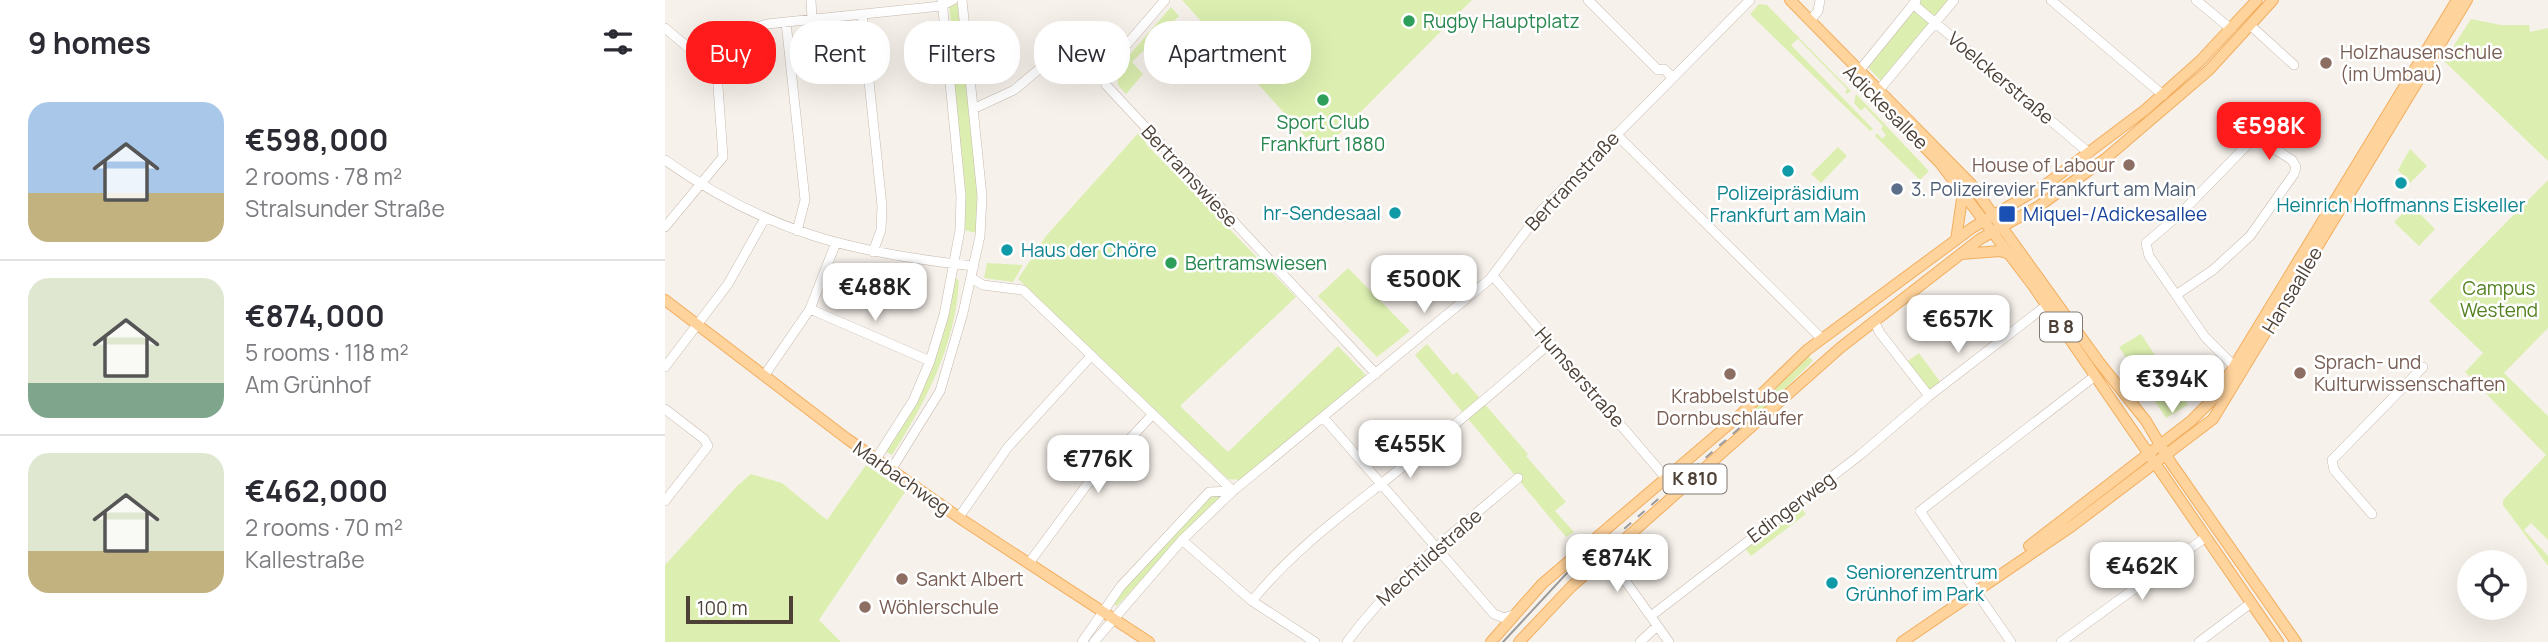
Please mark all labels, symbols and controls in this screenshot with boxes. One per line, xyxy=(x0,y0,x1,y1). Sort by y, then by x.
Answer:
place label: Rugby Hauptplatz xyxy=(1423,8,1580,34)
marker: Rugby Hauptplatz xyxy=(1401,13,1417,29)
chip: Buy xyxy=(686,21,776,84)
chip: Rent xyxy=(790,21,890,84)
chip: Filters xyxy=(904,21,1020,84)
chip: New xyxy=(1034,21,1130,84)
chip: Apartment xyxy=(1144,21,1311,84)
text: 9 homes xyxy=(28,22,151,63)
icon: filters xyxy=(599,23,637,61)
street label: Voelckerstraße xyxy=(1942,26,2060,130)
place label: Holzhausenschule (im Umbau) xyxy=(2340,39,2503,87)
marker: Holzhausenschule (im Umbau) xyxy=(2318,55,2334,71)
street label: Adickesallee xyxy=(1838,59,1934,155)
marker: Sport Club Frankfurt 1880 xyxy=(1315,92,1331,108)
pin: €598K xyxy=(2220,102,2318,162)
place label: Sport Club Frankfurt 1880 xyxy=(1261,109,1385,157)
text: €598K xyxy=(2233,109,2305,141)
text: €598,000 xyxy=(245,119,388,160)
street label: Bertramswiese xyxy=(1136,119,1244,233)
street label: Bertramstraße xyxy=(1519,126,1625,236)
icon: home xyxy=(84,130,168,214)
place label: House of Labour xyxy=(1972,152,2115,178)
marker: House of Labour xyxy=(2121,157,2137,173)
text: 2 rooms · 78 m² xyxy=(245,160,402,192)
marker: Polizeipräsidium Frankfurt am Main xyxy=(1780,163,1796,179)
marker: Heinrich Hoffmanns Eiskeller xyxy=(2393,175,2409,191)
place label: 3. Polizeirevier Frankfurt am Main xyxy=(1911,176,2196,202)
place label: Polizeipräsidium Frankfurt am Main xyxy=(1710,180,1866,228)
marker: 3. Polizeirevier Frankfurt am Main xyxy=(1889,181,1905,197)
text: Stralsunder Straße xyxy=(245,192,445,224)
place label: Heinrich Hoffmanns Eiskeller xyxy=(2277,192,2526,218)
place label: hr-Sendesaal xyxy=(1263,200,1381,226)
place label: Miquel-/Adickesallee xyxy=(2023,201,2207,227)
marker: Miquel-/Adickesallee xyxy=(1997,204,2017,224)
marker: hr-Sendesaal xyxy=(1387,205,1403,221)
place label: Haus der Chöre xyxy=(1021,237,1157,263)
marker: Haus der Chöre xyxy=(999,242,1015,258)
street label: Hansaallee xyxy=(2256,242,2328,338)
place label: Bertramswiesen xyxy=(1185,250,1327,276)
marker: Bertramswiesen xyxy=(1163,255,1179,271)
pin: €500K xyxy=(1375,256,1473,315)
text: €500K xyxy=(1387,262,1461,294)
pin: €488K xyxy=(826,264,924,323)
text: €488K xyxy=(839,270,911,302)
park label: Campus Westend xyxy=(2460,275,2538,323)
text: €874,000 xyxy=(245,295,385,336)
pin: €657K xyxy=(1909,296,2007,355)
text: €657K xyxy=(1923,302,1993,334)
icon: home xyxy=(84,306,168,390)
road number: B 8 xyxy=(2040,312,2082,342)
street label: Humserstraße xyxy=(1529,321,1631,433)
text: 5 rooms · 118 m² xyxy=(245,336,409,368)
place label: Sprach- und Kulturwissenschaften xyxy=(2314,349,2506,397)
pin: €394K xyxy=(2123,356,2221,415)
text: €394K xyxy=(2136,362,2208,394)
marker: Sprach- und Kulturwissenschaften xyxy=(2292,365,2308,381)
marker: Krabbelstube Dornbuschläufer xyxy=(1722,366,1738,382)
text: Am Grünhof xyxy=(245,368,371,400)
place label: Krabbelstube Dornbuschläufer xyxy=(1656,383,1804,431)
pin: €455K xyxy=(1361,420,1459,480)
text: €455K xyxy=(1374,427,1446,459)
street label: Marbachweg xyxy=(848,435,956,521)
pin: €776K xyxy=(1049,435,1147,495)
text: €776K xyxy=(1063,442,1133,474)
road number: K 810 xyxy=(1663,464,1727,494)
street label: Edingerweg xyxy=(1742,465,1840,549)
text: €462,000 xyxy=(245,470,388,511)
icon: home xyxy=(84,481,168,565)
street label: Mechtildstraße xyxy=(1371,503,1487,611)
text: 2 rooms · 70 m² xyxy=(245,511,403,543)
pin: €874K xyxy=(1568,534,1666,594)
text: €874K xyxy=(1582,541,1652,573)
pin: €462K xyxy=(2093,542,2191,602)
text: Kallestraße xyxy=(245,543,365,575)
text: €462K xyxy=(2106,549,2178,581)
map controls xyxy=(2457,550,2527,620)
button: locate xyxy=(2457,550,2527,620)
place label: Seniorenzentrum Grünhof im Park xyxy=(1846,559,1998,607)
place label: Sankt Albert xyxy=(916,566,1024,592)
marker: Sankt Albert xyxy=(894,571,910,587)
marker: Seniorenzentrum Grünhof im Park xyxy=(1824,575,1840,591)
scale bar xyxy=(686,593,793,625)
place label: Wöhlerschule xyxy=(879,594,999,620)
text: 100 m xyxy=(697,595,748,621)
marker: Wöhlerschule xyxy=(857,599,873,615)

